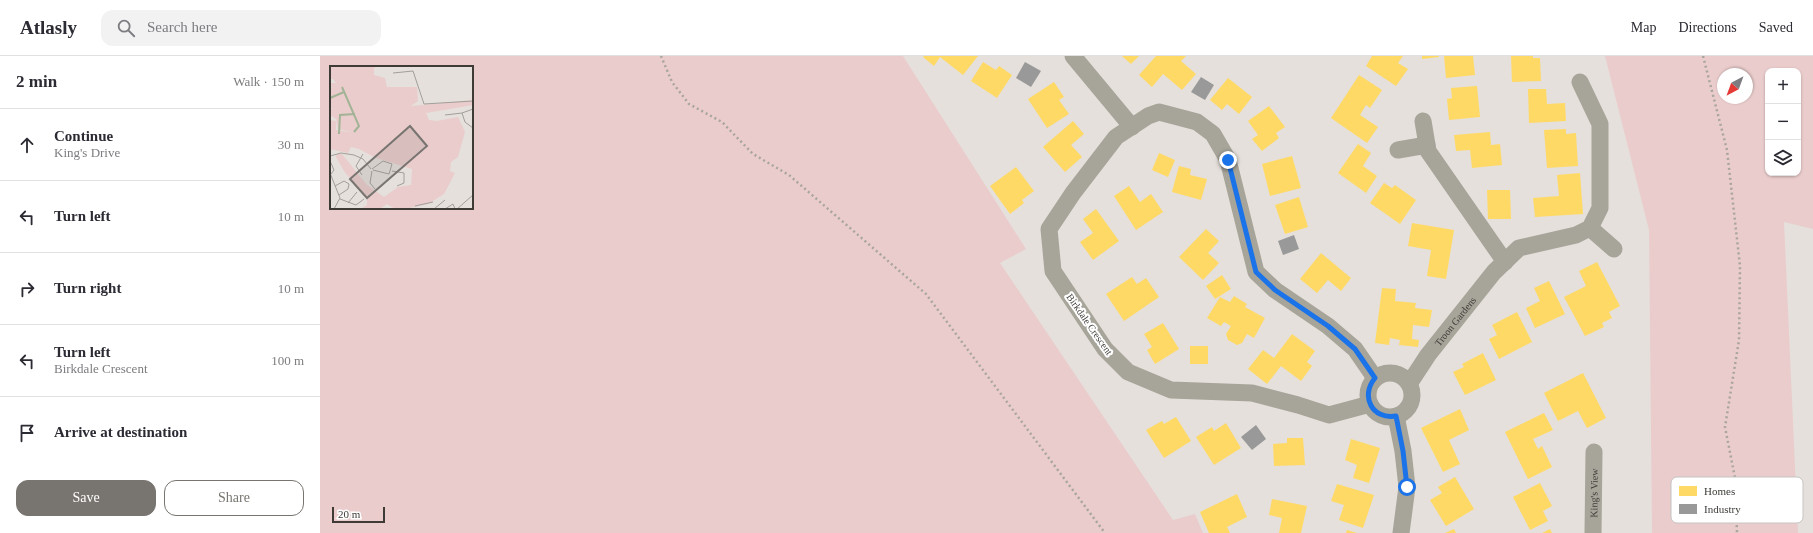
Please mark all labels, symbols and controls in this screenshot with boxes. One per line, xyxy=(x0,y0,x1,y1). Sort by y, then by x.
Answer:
search box xyxy=(101,10,381,46)
text: Atlasly xyxy=(20,17,77,38)
icon: search xyxy=(115,17,137,39)
text: Search here xyxy=(147,19,217,35)
text: Map xyxy=(1631,20,1656,35)
text: Directions xyxy=(1678,20,1737,35)
text: Saved xyxy=(1759,20,1793,35)
inset map xyxy=(330,66,473,209)
north arrow xyxy=(1717,68,1753,104)
map controls xyxy=(1765,68,1801,176)
button: + xyxy=(1765,68,1801,104)
text: 2 min xyxy=(16,72,57,91)
text: Walk · 150 m xyxy=(233,74,304,89)
button: − xyxy=(1765,104,1801,140)
text: Continue xyxy=(54,128,113,144)
icon: ahead xyxy=(16,134,38,156)
text: 30 m xyxy=(278,137,304,152)
button: layers xyxy=(1765,140,1801,176)
text: King's Drive xyxy=(54,145,120,160)
route end xyxy=(1219,151,1237,169)
icon: left xyxy=(16,206,38,228)
text: Turn left xyxy=(54,208,111,224)
text: 10 m xyxy=(278,209,304,224)
icon: right xyxy=(16,278,38,300)
text: Turn right xyxy=(54,280,121,296)
text: 10 m xyxy=(278,281,304,296)
street label: Birkdale Crescent xyxy=(1064,292,1115,357)
street label: Troon Gardens xyxy=(1432,294,1478,348)
text: Turn left xyxy=(54,344,111,360)
icon: left xyxy=(16,350,38,372)
text: 100 m xyxy=(271,353,304,368)
text: Birkdale Crescent xyxy=(54,361,148,376)
icon: arrive xyxy=(16,422,38,444)
text: Arrive at destination xyxy=(54,424,187,440)
street label: King's View xyxy=(1588,468,1600,518)
legend xyxy=(1671,477,1803,523)
route start xyxy=(1398,478,1416,496)
button: Save xyxy=(16,480,156,516)
button: Share xyxy=(164,480,304,516)
text: Homes xyxy=(1704,485,1735,497)
text: Industry xyxy=(1704,503,1741,515)
scale bar xyxy=(332,505,385,524)
text: 20 m xyxy=(338,508,360,520)

